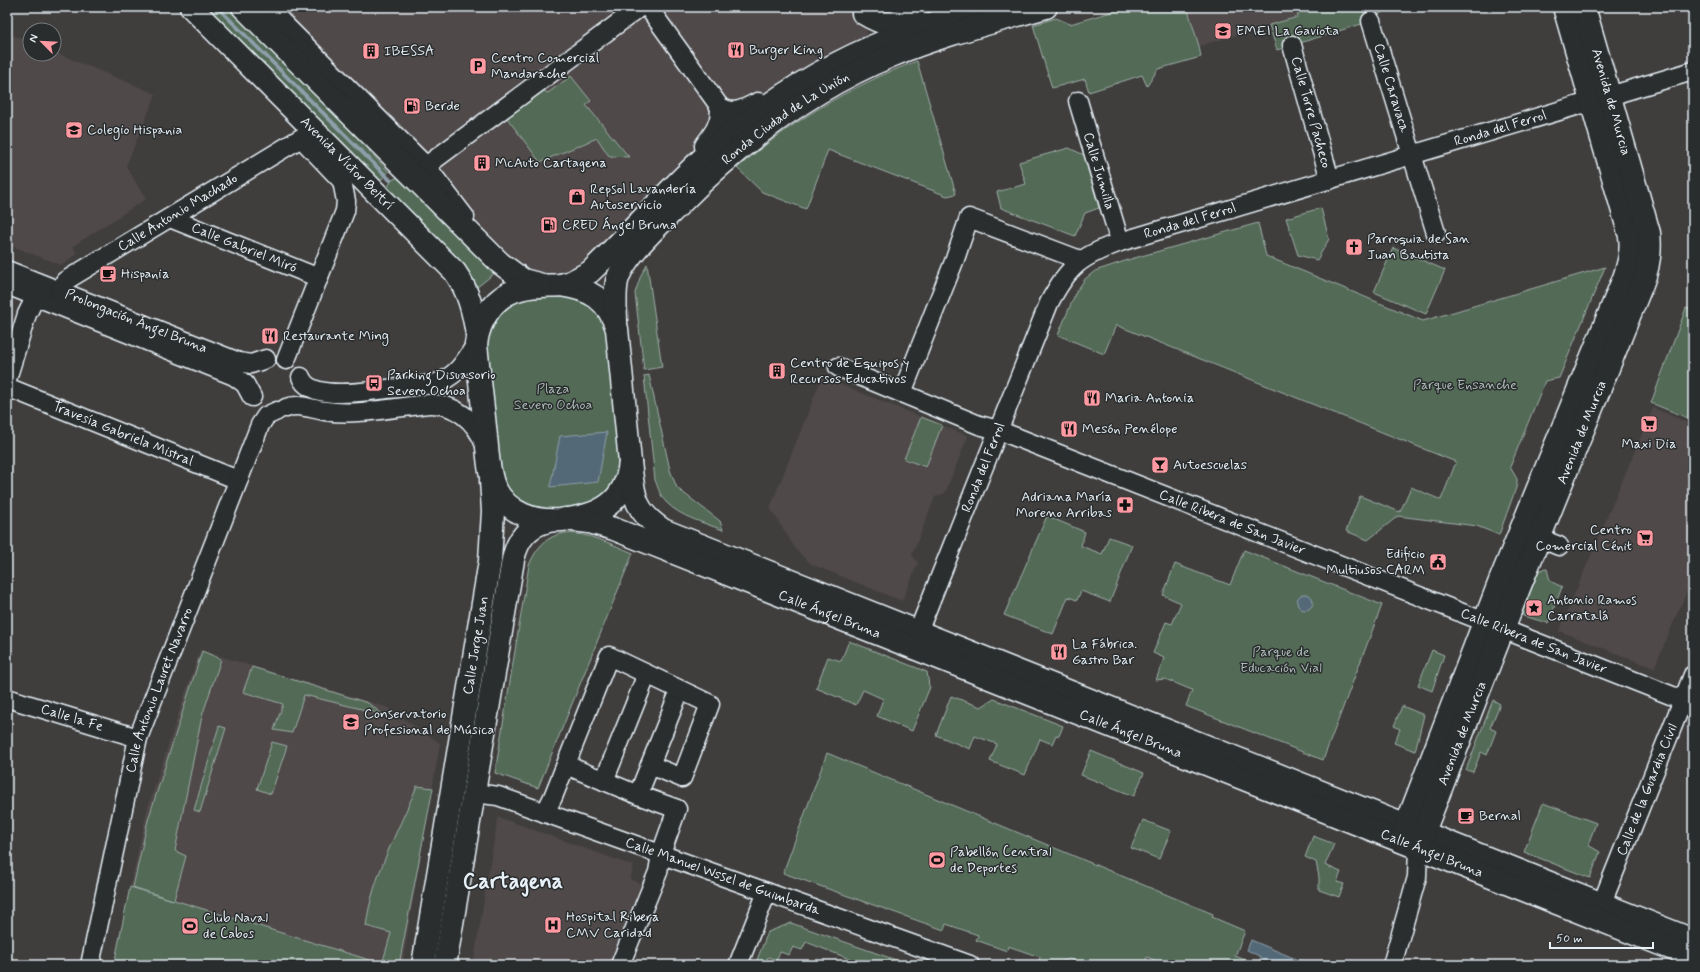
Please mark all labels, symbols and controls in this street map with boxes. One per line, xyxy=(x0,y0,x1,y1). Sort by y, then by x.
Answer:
school or university icon: EMEI La Gaviota xyxy=(1213,21,1233,41)
north arrow xyxy=(22,22,62,62)
place label: EMEI La Gaviota xyxy=(1236,22,1339,40)
text: N xyxy=(26,32,42,45)
restaurant icon: Burger King xyxy=(726,40,746,60)
building icon: IBESSA xyxy=(361,41,381,61)
place label: Burger King xyxy=(749,41,823,60)
street label: Calle Caravaca xyxy=(1369,41,1414,135)
place label: IBESSA xyxy=(384,42,434,60)
street label: Avenida de Murcia xyxy=(1587,46,1635,158)
place label: Centro Comercial Mandarache xyxy=(491,49,599,83)
street label: Calle Torre Pacheco xyxy=(1287,55,1335,170)
parking icon: Centro Comercial Mandarache xyxy=(468,56,488,76)
street label: Ronda Ciudad de La Unión xyxy=(718,68,853,169)
fuel station icon: Berde xyxy=(402,96,422,116)
place label: Berde xyxy=(425,97,460,115)
street label: Ronda del Ferrol xyxy=(1452,106,1549,151)
street label: Avenida Víctor Beltrí xyxy=(296,113,398,214)
school or university icon: Colegio Hispania xyxy=(64,120,84,140)
place label: Colegio Hispania xyxy=(87,121,182,140)
street label: Calle Jumilla xyxy=(1079,130,1119,212)
building icon: McAuto Cartagena xyxy=(472,153,492,173)
place label: McAuto Cartagena xyxy=(495,154,607,172)
street label: Calle Antonio Machado xyxy=(115,169,241,256)
place label: Repsol Lavandería Autoservicio xyxy=(590,180,696,214)
shop icon: Repsol Lavandería Autoservicio xyxy=(567,187,587,207)
street label: Ronda del Ferrol xyxy=(1142,199,1238,243)
fuel station icon: CRED Ángel Bruna xyxy=(539,215,559,235)
place label: CRED Ángel Bruna xyxy=(562,216,677,236)
street label: Calle Gabriel Miró xyxy=(189,219,300,277)
place label: Parroquia de San Juan Bautista xyxy=(1367,230,1470,264)
church icon: Parroquia de San Juan Bautista xyxy=(1344,237,1364,257)
cafe icon: Hispania xyxy=(98,264,118,284)
place label: Hispania xyxy=(121,265,169,283)
street label: Prolongación Ángel Bruna xyxy=(62,285,210,358)
restaurant icon: Restaurante Ming xyxy=(260,326,280,346)
place label: Restaurante Ming xyxy=(283,327,389,346)
place label: Centro de Equipos y Recursos Educativos xyxy=(790,354,909,388)
building icon: Centro de Equipos y Recursos Educativos xyxy=(767,361,787,381)
place label: Parking Disuasorio Severo Ochoa xyxy=(387,366,496,400)
bus stop icon: Parking Disuasorio Severo Ochoa xyxy=(364,373,384,393)
park label: Parque Ensanche xyxy=(1413,376,1517,394)
street label: Avenida de Murcia xyxy=(1553,378,1611,487)
park label: Plaza Severo Ochoa xyxy=(514,380,593,414)
restaurant icon: Maria Antonia xyxy=(1082,388,1102,408)
place label: Maria Antonia xyxy=(1105,389,1194,407)
street label: Travesía Gabriela Mistral xyxy=(50,397,196,470)
supermarket icon: Maxi Dia xyxy=(1639,414,1659,434)
restaurant icon: Mesón Penélope xyxy=(1059,419,1079,439)
street label: Ronda del Ferrol xyxy=(957,420,1009,515)
place label: Mesón Penélope xyxy=(1082,420,1178,438)
place label: Maxi Dia xyxy=(1622,435,1676,453)
bar icon: Autoescuelas xyxy=(1150,455,1170,475)
place label: Autoescuelas xyxy=(1173,456,1247,474)
street label: Calle Ribera de San Javier xyxy=(1156,485,1308,559)
place label: Adriana María Moreno Arribas xyxy=(1016,488,1112,522)
pharmacy icon: Adriana María Moreno Arribas xyxy=(1115,495,1135,515)
place label: Centro Comercial Cénit xyxy=(1536,521,1632,555)
supermarket icon: Centro Comercial Cénit xyxy=(1635,528,1655,548)
place label: Edificio Multiusos CARM xyxy=(1326,545,1425,579)
public building icon: Edificio Multiusos CARM xyxy=(1428,552,1448,572)
street label: Calle Ángel Bruna xyxy=(776,586,884,643)
place label: Antonio Ramos Carratalá xyxy=(1547,591,1637,625)
street label: Calle Jorge Juan xyxy=(459,595,493,696)
place icon: Antonio Ramos Carratalá xyxy=(1524,598,1544,618)
street label: Calle Ribera de San Javier xyxy=(1458,604,1610,678)
street label: Calle Antonio Lauret Navarro xyxy=(122,605,197,775)
place label: La Fábrica. Gastro Bar xyxy=(1072,635,1137,669)
restaurant icon: La Fábrica. Gastro Bar xyxy=(1049,642,1069,662)
park label: Parque de Educación Vial xyxy=(1240,643,1322,677)
street label: Avenida de Murcia xyxy=(1434,678,1491,788)
street label: Calle la Fe xyxy=(39,700,106,736)
place label: Conservatorio Profesional de Música xyxy=(364,705,495,739)
street label: Calle Ángel Bruna xyxy=(1077,706,1185,762)
school or university icon: Conservatorio Profesional de Música xyxy=(341,712,361,732)
street label: Calle de la Guardia Civil xyxy=(1613,721,1682,858)
cafe icon: Bernal xyxy=(1456,806,1476,826)
place label: Bernal xyxy=(1479,807,1521,825)
street label: Calle Ángel Bruna xyxy=(1378,825,1486,882)
street label: Calle Manuel Wssel de Guimbarda xyxy=(623,833,823,920)
place label: Pabellón Central de Deportes xyxy=(950,843,1052,877)
sports icon: Pabellón Central de Deportes xyxy=(927,850,947,870)
district label: Cartagena xyxy=(463,868,563,897)
place label: Hospital Ribera CMV Caridad xyxy=(566,908,659,942)
place label: Club Naval de Cabos xyxy=(203,909,268,943)
hospital icon: Hospital Ribera CMV Caridad xyxy=(543,915,563,935)
sports icon: Club Naval de Cabos xyxy=(180,916,200,936)
scale bar xyxy=(1550,924,1653,950)
text: 50 m xyxy=(1556,931,1583,947)

